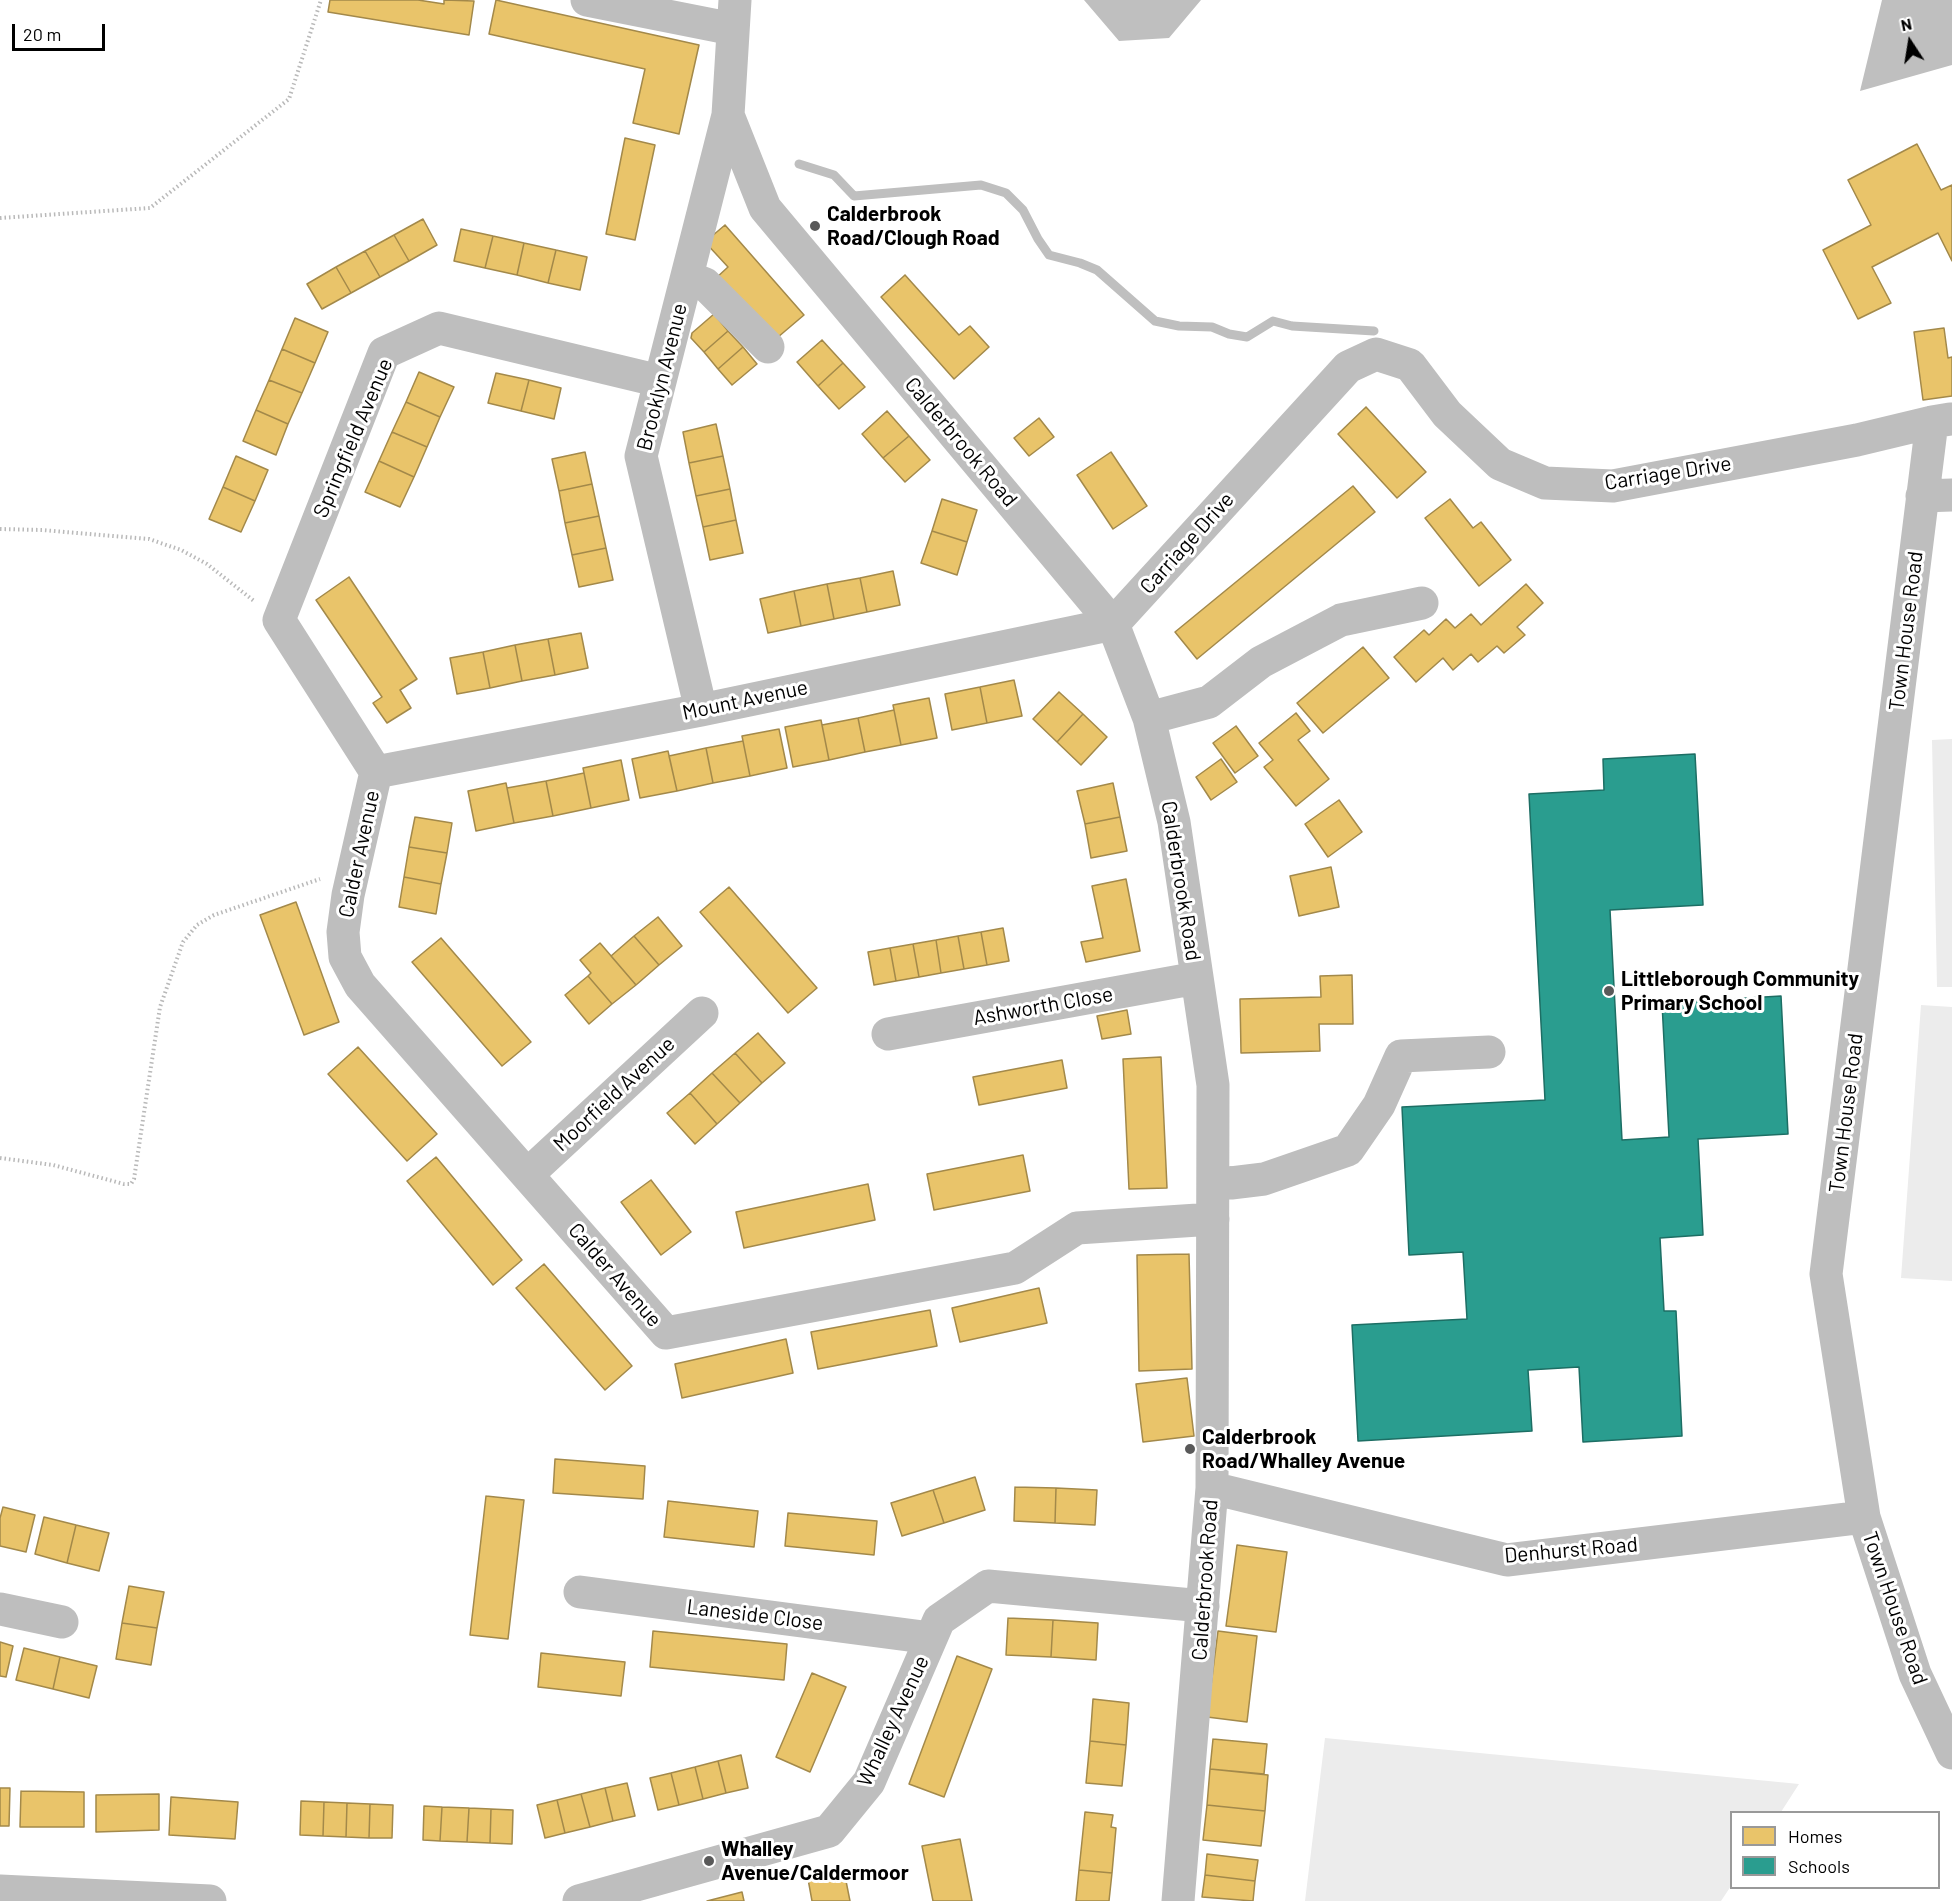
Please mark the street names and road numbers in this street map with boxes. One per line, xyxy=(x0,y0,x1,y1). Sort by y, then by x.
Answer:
street label: Brooklyn Avenue xyxy=(632,301,692,453)
street label: Springfield Avenue xyxy=(308,355,398,521)
street label: Calderbrook Road xyxy=(899,372,1023,512)
street label: Carriage Drive xyxy=(1603,451,1733,495)
street label: Carriage Drive xyxy=(1135,487,1239,599)
street label: Town House Road xyxy=(1884,550,1928,712)
street label: Mount Avenue xyxy=(680,674,810,726)
street label: Calder Avenue xyxy=(333,788,385,920)
street label: Calderbrook Road xyxy=(1156,799,1206,963)
street label: Ashworth Close xyxy=(971,981,1115,1031)
street label: Moorfield Avenue xyxy=(548,1031,680,1157)
street label: Town House Road xyxy=(1824,1032,1868,1194)
street label: Calder Avenue xyxy=(563,1218,667,1332)
street label: Calderbrook Road xyxy=(1187,1499,1223,1661)
street label: Town House Road xyxy=(1857,1528,1933,1688)
street label: Denhurst Road xyxy=(1503,1532,1639,1568)
street label: Laneside Close xyxy=(685,1594,825,1636)
street label: Whalley Avenue xyxy=(852,1651,934,1791)

